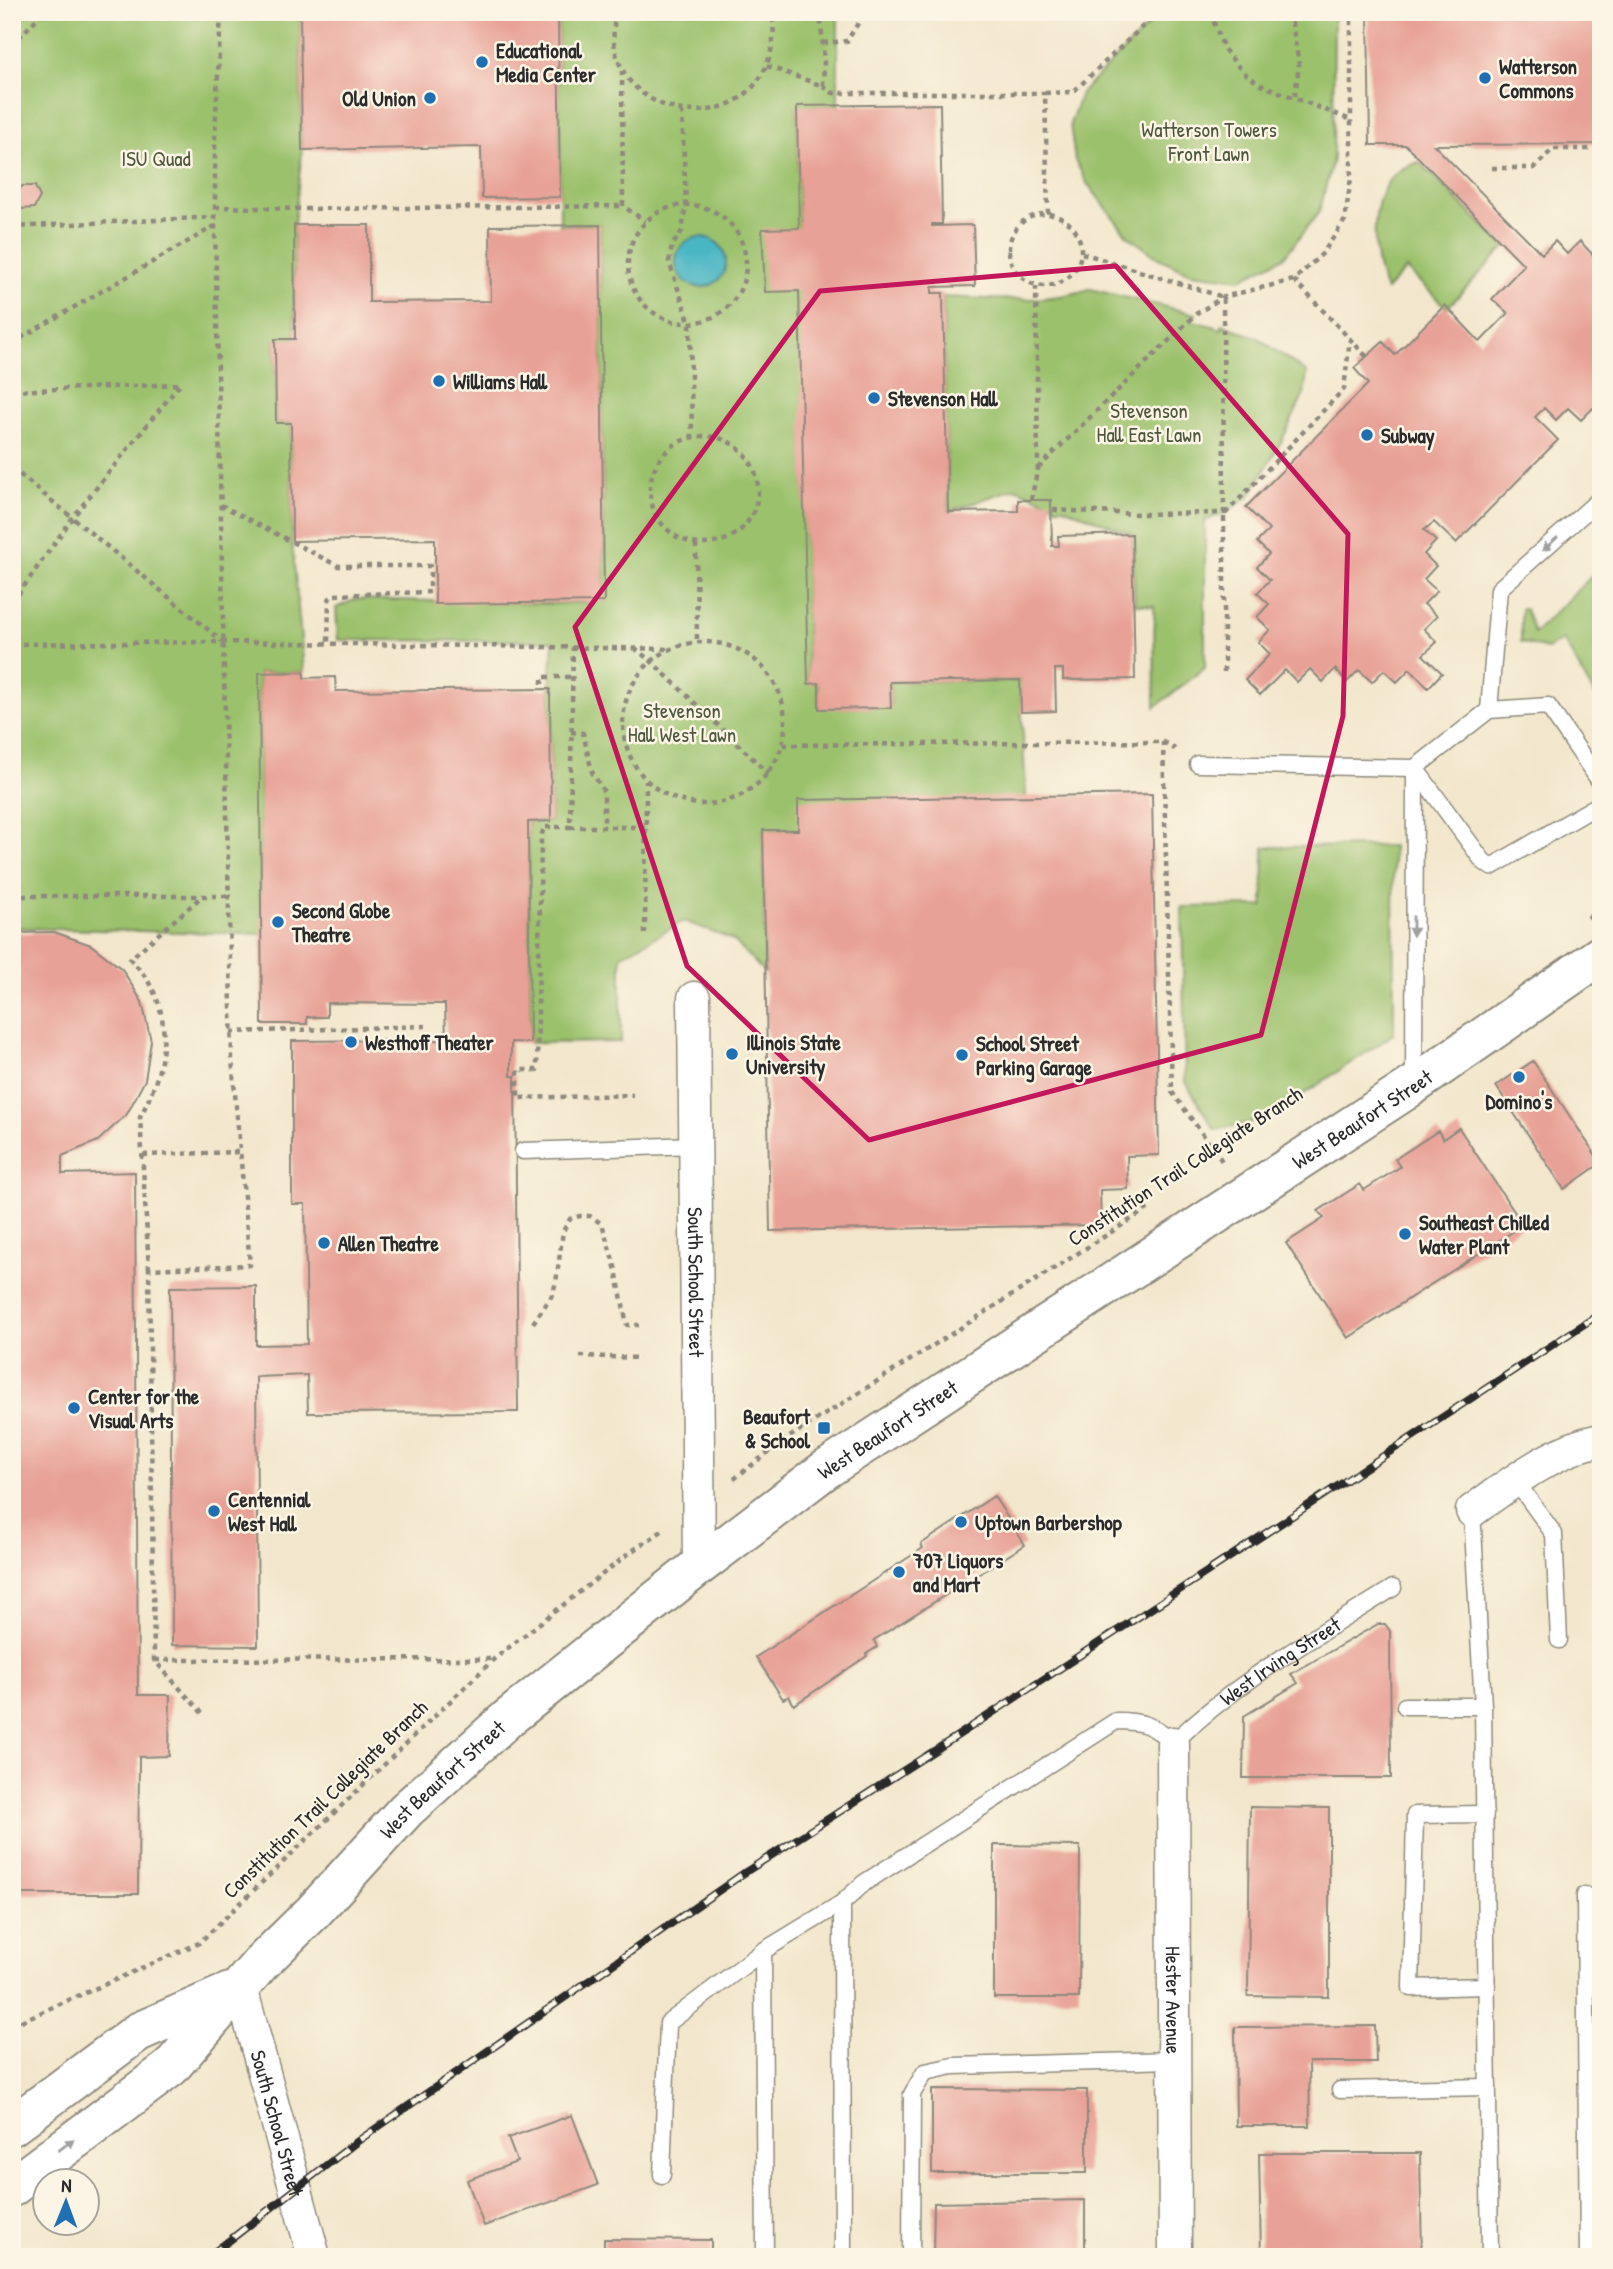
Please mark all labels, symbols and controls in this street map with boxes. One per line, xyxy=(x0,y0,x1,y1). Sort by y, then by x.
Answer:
place label: Educational Media Center xyxy=(496,36,597,89)
place label: Watterson Commons xyxy=(1499,52,1577,105)
marker: Educational Media Center xyxy=(474,54,490,70)
marker: Watterson Commons xyxy=(1477,70,1493,86)
place label: Old Union xyxy=(342,84,416,113)
marker: Old Union xyxy=(422,90,438,106)
park label: Watterson Towers Front Lawn xyxy=(1141,115,1277,168)
park label: ISU Quad xyxy=(121,144,191,173)
place label: Williams Hall xyxy=(453,367,548,396)
marker: Williams Hall xyxy=(431,373,447,389)
place label: Stevenson Hall xyxy=(888,384,998,413)
marker: Stevenson Hall xyxy=(866,390,882,406)
park label: Stevenson Hall East Lawn xyxy=(1097,396,1201,449)
place label: Subway xyxy=(1381,421,1435,451)
marker: Subway xyxy=(1359,427,1375,443)
one-way arrow xyxy=(1541,536,1559,552)
park label: Stevenson Hall West Lawn xyxy=(628,696,736,749)
place label: Second Globe Theatre xyxy=(291,896,391,949)
marker: Second Globe Theatre xyxy=(270,914,286,930)
one-way arrow xyxy=(1407,915,1419,937)
place label: Westhoff Theater xyxy=(365,1028,495,1057)
place label: Illinois State University xyxy=(746,1028,842,1082)
place label: School Street Parking Garage xyxy=(976,1029,1092,1083)
marker: Westhoff Theater xyxy=(343,1034,359,1050)
marker: Illinois State University xyxy=(724,1046,740,1062)
marker: School Street Parking Garage xyxy=(954,1047,970,1063)
street label: West Beaufort Street xyxy=(1286,1062,1438,1176)
marker: Domino's xyxy=(1511,1069,1527,1085)
street label: Constitution Trail Collegiate Branch xyxy=(1062,1079,1308,1253)
place label: Domino's xyxy=(1486,1087,1552,1116)
street label: South School Street xyxy=(681,1207,712,1358)
place label: Southeast Chilled Water Plant xyxy=(1419,1208,1550,1261)
marker: Southeast Chilled Water Plant xyxy=(1397,1226,1413,1242)
place label: Allen Theatre xyxy=(338,1229,440,1258)
marker: Allen Theatre xyxy=(316,1235,332,1251)
street label: West Beaufort Street xyxy=(811,1372,964,1486)
place label: Center for the Visual Arts xyxy=(88,1382,200,1435)
marker: Center for the Visual Arts xyxy=(66,1400,82,1416)
place label: Beaufort & School xyxy=(743,1402,811,1455)
marker: Beaufort & School xyxy=(816,1420,832,1436)
place label: Centennial West Hall xyxy=(228,1485,311,1538)
marker: Centennial West Hall xyxy=(206,1503,222,1519)
place label: Uptown Barbershop xyxy=(975,1508,1123,1538)
marker: Uptown Barbershop xyxy=(953,1514,969,1530)
place label: 707 Liquors and Mart xyxy=(912,1546,1003,1599)
marker: 707 Liquors and Mart xyxy=(891,1564,907,1580)
street label: West Irving Street xyxy=(1213,1609,1347,1712)
street label: Constitution Trail Collegiate Branch xyxy=(216,1693,434,1905)
street label: West Beaufort Street xyxy=(373,1713,512,1845)
street label: Hester Avenue xyxy=(1159,1946,1189,2054)
street label: South School Street xyxy=(244,2047,312,2200)
one-way arrow xyxy=(57,2139,75,2153)
north arrow xyxy=(32,2168,102,2238)
text: N xyxy=(61,2172,72,2198)

